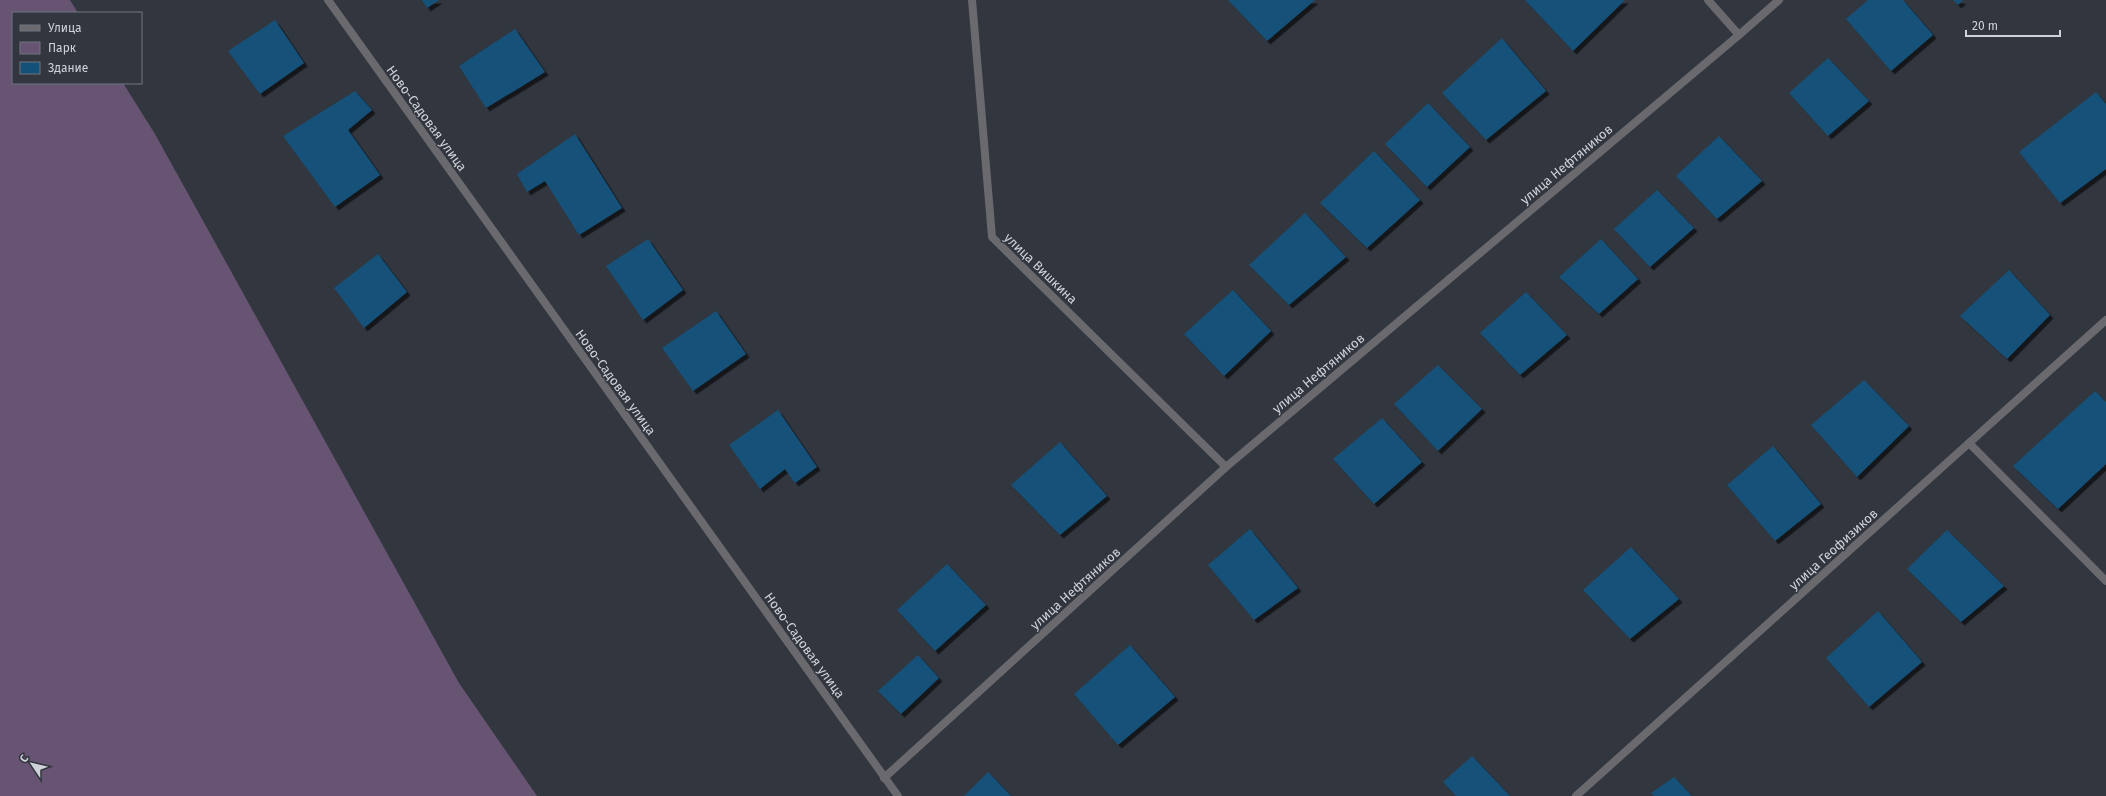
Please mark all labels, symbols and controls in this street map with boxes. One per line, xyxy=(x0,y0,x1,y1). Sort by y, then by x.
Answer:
legend xyxy=(12,12,142,84)
scale bar xyxy=(1966,12,2060,38)
text: 20 m xyxy=(1972,19,1998,33)
text: Улица xyxy=(48,21,82,35)
text: Парк xyxy=(48,41,77,55)
text: Здание xyxy=(48,61,88,75)
street label: Ново-Садовая улица xyxy=(383,63,470,174)
street label: улица Нефтяников xyxy=(1517,121,1615,207)
street label: улица Вишкина xyxy=(1001,230,1080,307)
street label: Ново-Садовая улица xyxy=(572,327,659,438)
street label: улица Нефтяников xyxy=(1269,330,1367,416)
street label: улица Геофизиков xyxy=(1786,506,1881,593)
street label: улица Нефтяников xyxy=(1027,544,1123,633)
street label: Ново-Садовая улица xyxy=(761,590,848,701)
north arrow xyxy=(12,744,52,784)
text: С xyxy=(17,752,32,765)

